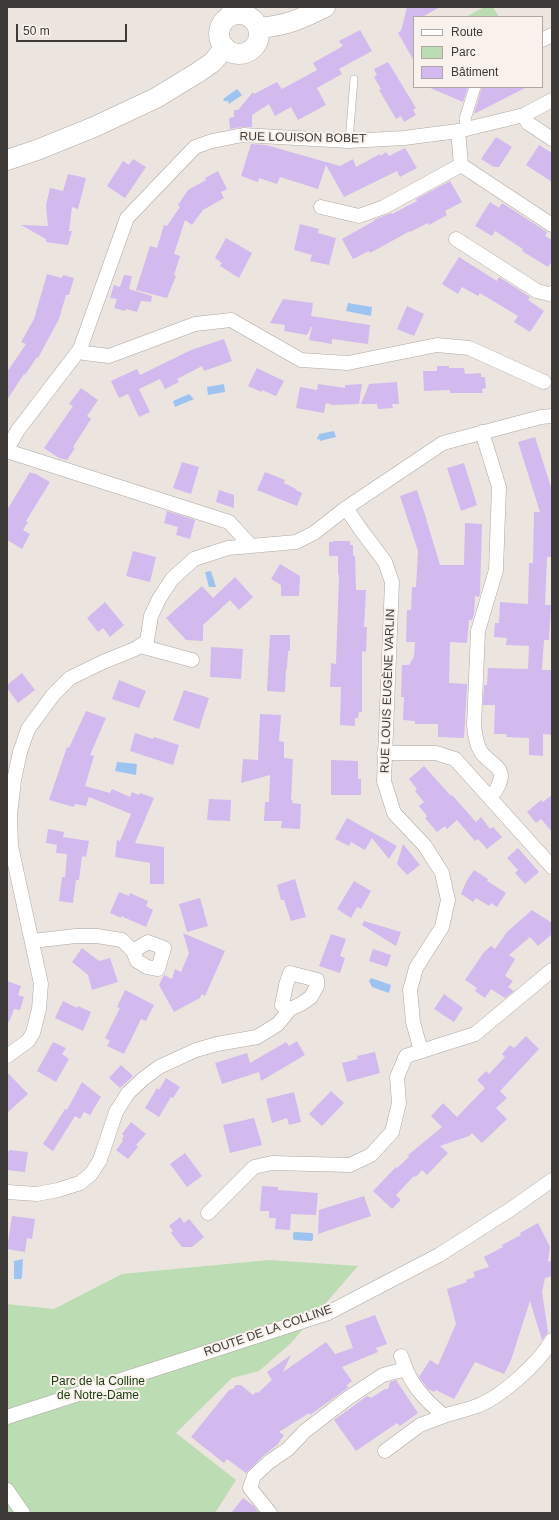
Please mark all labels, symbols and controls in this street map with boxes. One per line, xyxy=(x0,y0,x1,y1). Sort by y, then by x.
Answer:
scale bar xyxy=(18,16,129,42)
legend xyxy=(413,16,543,88)
text: 50 m xyxy=(23,24,50,38)
text: Route xyxy=(451,25,483,39)
text: Parc xyxy=(451,45,476,59)
text: Bâtiment xyxy=(451,65,498,79)
street label: RUE LOUISON BOBET xyxy=(240,130,366,146)
street label: RUE LOUIS EUGÈNE VARLIN xyxy=(378,609,398,773)
street label: ROUTE DE LA COLLINE xyxy=(202,1302,334,1360)
park label: Parc de la Colline de Notre-Dame xyxy=(51,1375,145,1403)

